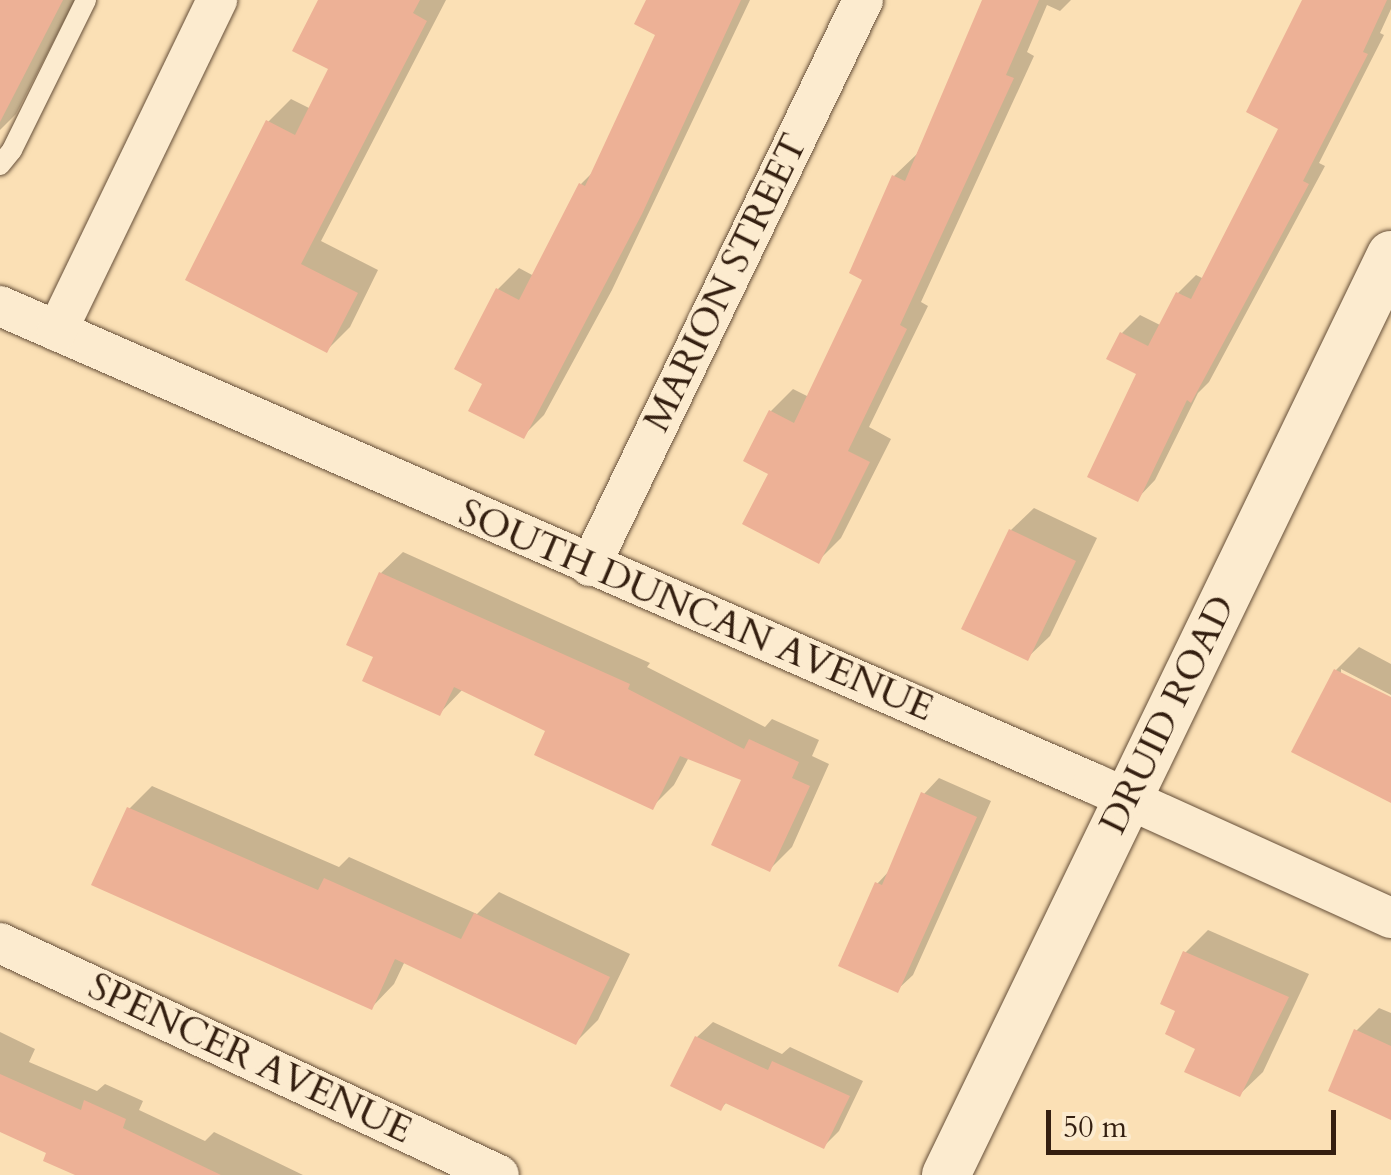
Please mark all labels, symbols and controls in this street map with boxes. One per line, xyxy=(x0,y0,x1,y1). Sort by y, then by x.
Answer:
street label: MARION STREET xyxy=(634,127,818,439)
street label: SOUTH DUNCAN AVENUE xyxy=(452,490,940,732)
street label: DRUID ROAD xyxy=(1091,588,1245,842)
street label: SPENCER AVENUE xyxy=(81,964,419,1154)
scale bar xyxy=(1051,1090,1341,1152)
text: 50 m xyxy=(1063,1107,1127,1148)

